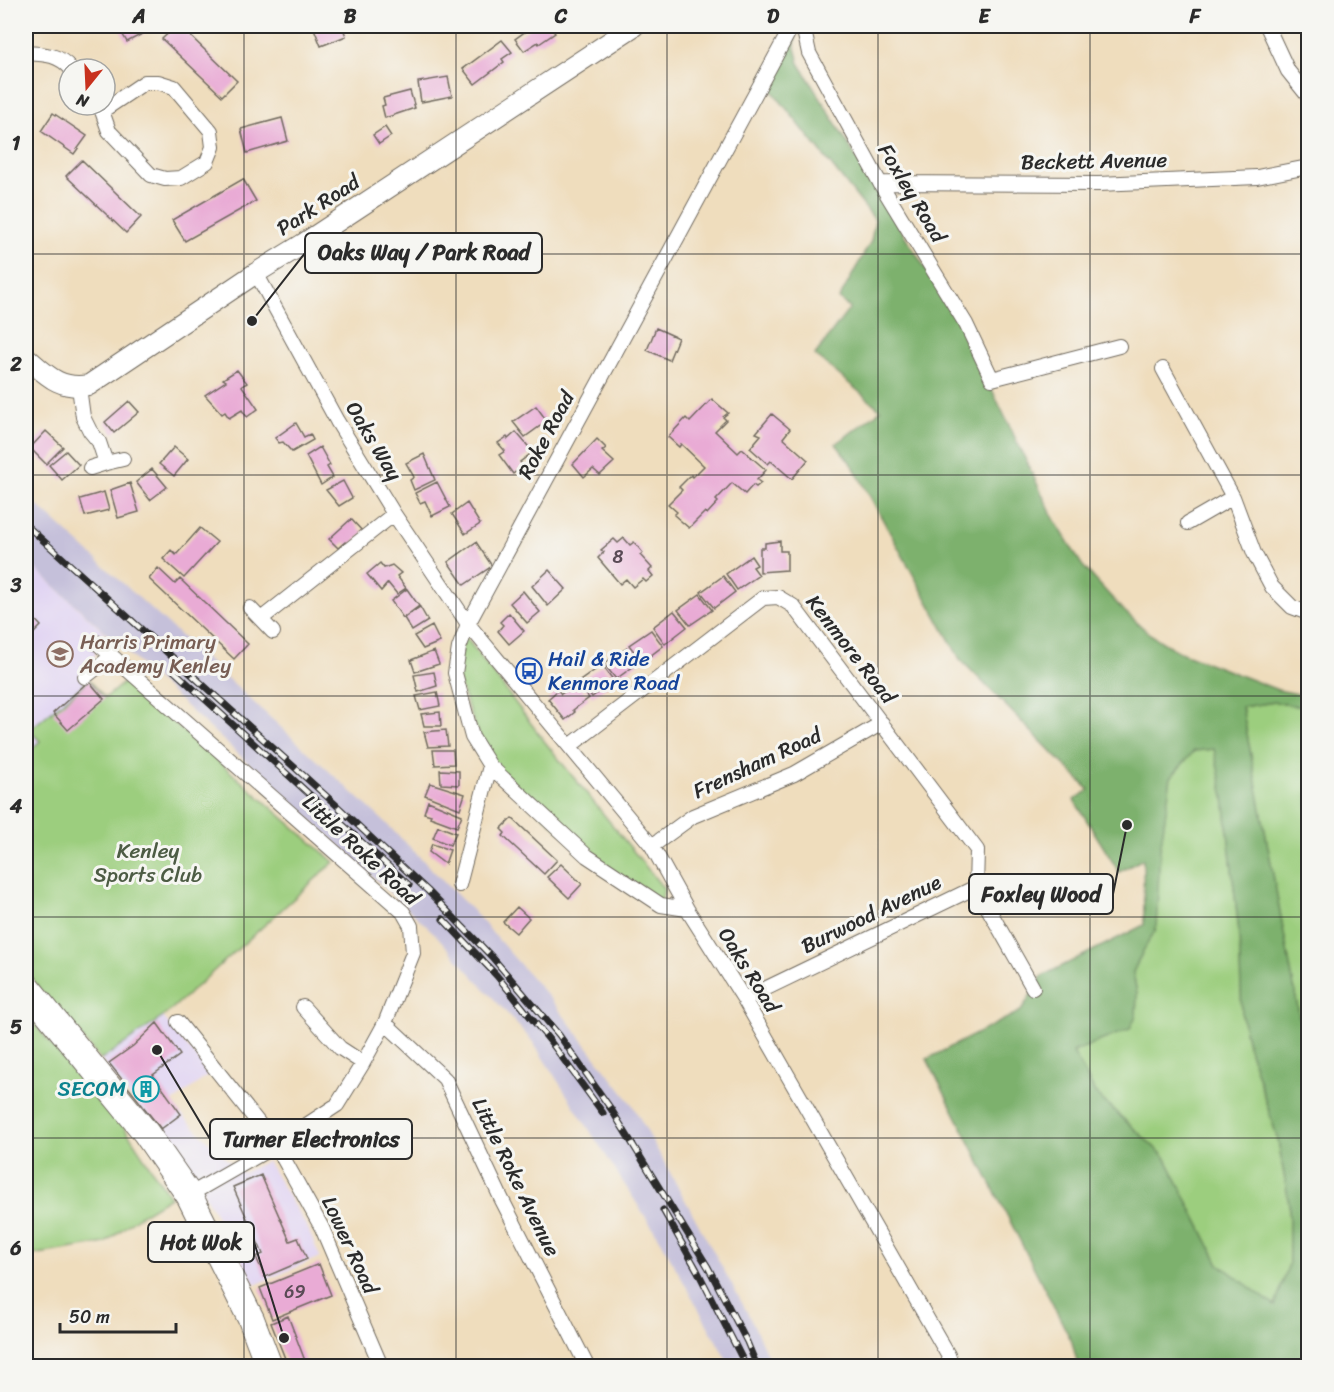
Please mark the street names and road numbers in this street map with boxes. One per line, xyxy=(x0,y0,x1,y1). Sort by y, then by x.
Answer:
street label: Foxley Road xyxy=(867,136,958,252)
street label: Beckett Avenue xyxy=(1021,141,1168,181)
street label: Park Road xyxy=(268,163,369,246)
street label: Roke Road xyxy=(507,382,586,486)
street label: Oaks Way xyxy=(335,394,413,489)
street label: Kenmore Road xyxy=(796,586,907,714)
street label: Frensham Road xyxy=(686,716,830,810)
street label: Little Roke Road xyxy=(293,785,430,917)
street label: Burwood Avenue xyxy=(794,864,948,964)
street label: Oaks Road xyxy=(708,919,791,1022)
street label: Little Roke Avenue xyxy=(461,1091,571,1263)
street label: Lower Road xyxy=(311,1190,390,1302)

